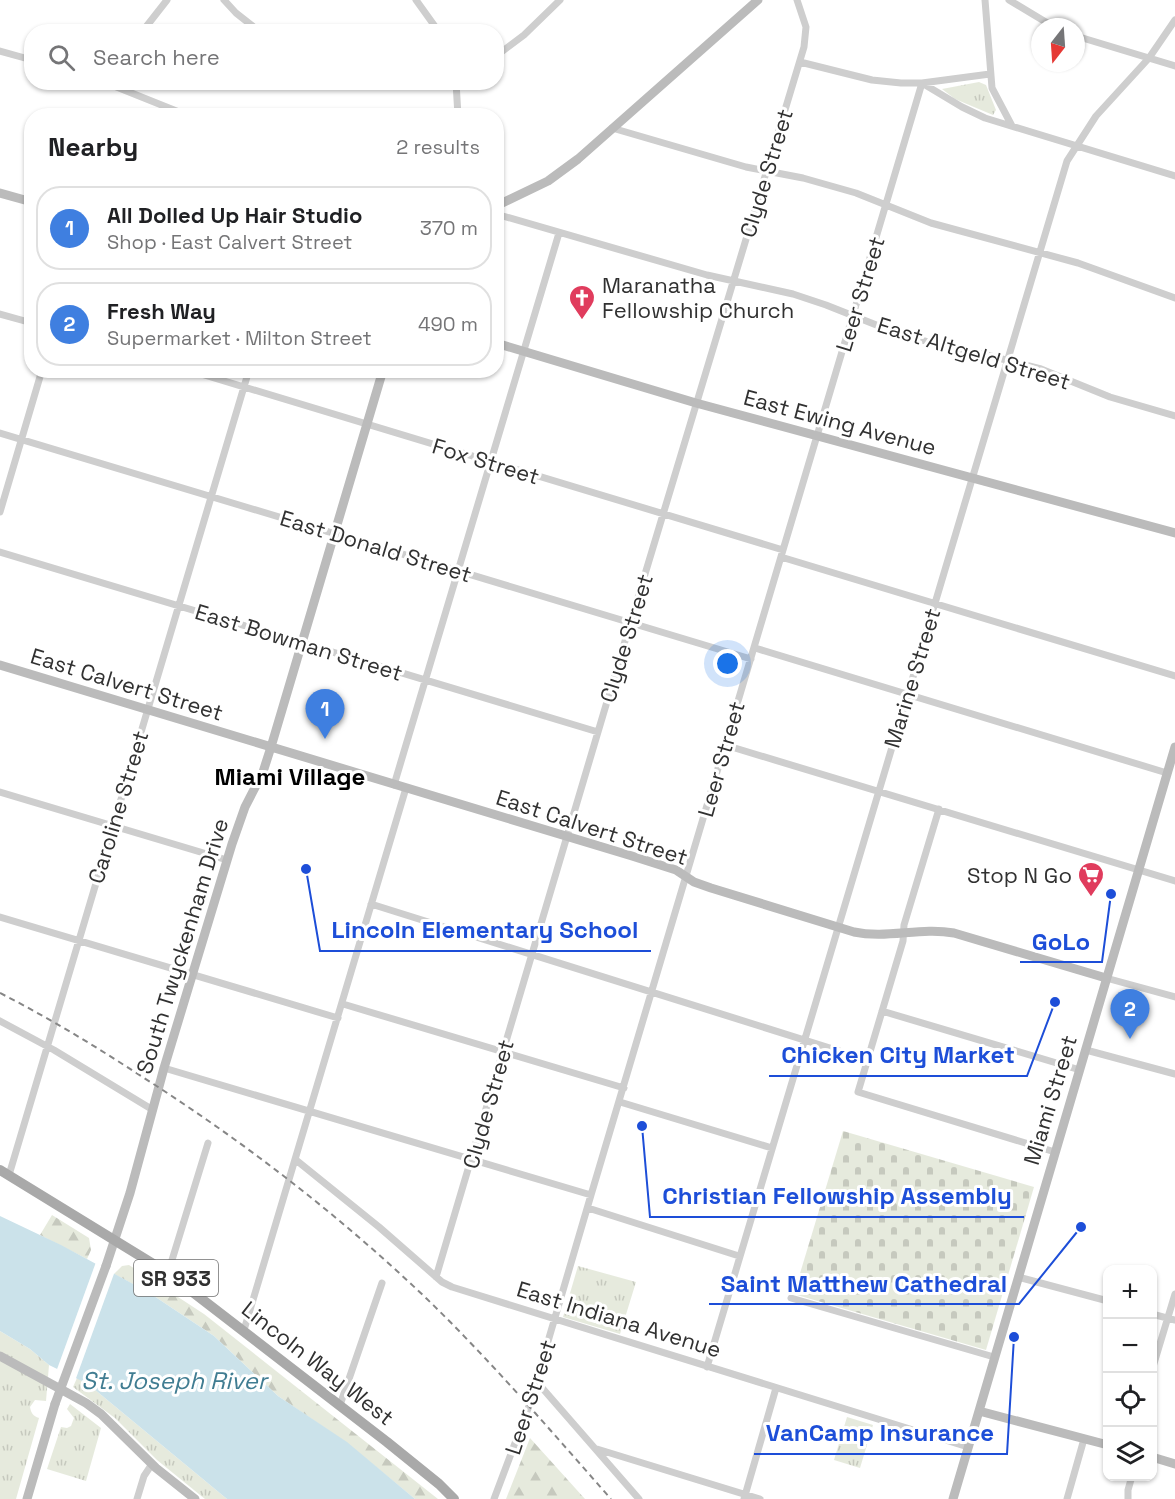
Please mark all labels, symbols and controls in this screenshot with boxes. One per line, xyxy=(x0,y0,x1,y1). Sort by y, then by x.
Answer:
north arrow xyxy=(1031,18,1085,72)
search box xyxy=(24,24,504,90)
icon: search xyxy=(45,41,78,74)
text: Search here xyxy=(93,43,220,71)
street label: Clyde Street xyxy=(733,105,799,241)
text: Nearby xyxy=(48,130,138,164)
text: 2 results xyxy=(396,134,480,160)
text: All Dolled Up Hair Studio xyxy=(107,201,362,229)
text: 1 xyxy=(65,215,74,241)
text: 370 m xyxy=(420,215,478,241)
text: Shop · East Calvert Street xyxy=(107,229,353,255)
street label: Leer Street xyxy=(829,233,891,355)
place label: Maranatha Fellowship Church xyxy=(602,271,794,324)
church icon: Maranatha Fellowship Church xyxy=(567,283,597,321)
text: Fresh Way xyxy=(107,297,216,325)
street label: East Altgeld Street xyxy=(874,310,1074,396)
text: 2 xyxy=(64,311,75,337)
text: 490 m xyxy=(418,311,478,337)
text: Supermarket · Milton Street xyxy=(107,325,372,351)
street label: East Ewing Avenue xyxy=(741,383,939,461)
street label: Fox Street xyxy=(429,431,543,491)
street label: East Donald Street xyxy=(277,504,475,588)
street label: Clyde Street xyxy=(593,570,659,706)
street label: East Bowman Street xyxy=(192,597,406,687)
street label: Marine Street xyxy=(877,605,947,751)
street label: East Calvert Street xyxy=(27,641,227,727)
your location xyxy=(713,649,742,678)
pin: 1 xyxy=(306,690,344,739)
street label: Leer Street xyxy=(691,698,751,820)
street label: Caroline Street xyxy=(81,727,155,887)
district label: Miami Village xyxy=(215,761,365,792)
street label: East Calvert Street xyxy=(493,783,691,871)
street label: South Twyckenham Drive xyxy=(130,815,234,1077)
supermarket icon: Stop N Go xyxy=(1076,860,1106,898)
place label: Stop N Go xyxy=(967,861,1072,889)
callout: Lincoln Elementary School xyxy=(320,909,651,951)
text: Lincoln Elementary School xyxy=(332,914,638,945)
callout: GoLo xyxy=(1020,920,1102,962)
text: GoLo xyxy=(1032,926,1090,957)
pin: 2 xyxy=(1110,990,1150,1039)
street label: Miami Street xyxy=(1017,1032,1083,1168)
callout: Chicken City Market xyxy=(769,1034,1027,1076)
street label: Clyde Street xyxy=(456,1036,520,1172)
text: Chicken City Market xyxy=(781,1039,1015,1070)
callout: Christian Fellowship Assembly xyxy=(650,1175,1024,1217)
text: Christian Fellowship Assembly xyxy=(662,1180,1012,1211)
road number: SR 933 xyxy=(134,1260,218,1296)
callout: Saint Matthew Cathedral xyxy=(709,1262,1019,1304)
map controls xyxy=(1103,1265,1157,1481)
button: + xyxy=(1103,1265,1157,1319)
text: Saint Matthew Cathedral xyxy=(721,1268,1007,1299)
street label: East Indiana Avenue xyxy=(513,1275,725,1363)
street label: Lincoln Way West xyxy=(236,1295,400,1431)
button: − xyxy=(1103,1319,1157,1373)
street label: Leer Street xyxy=(498,1336,562,1458)
water label: St. Joseph River xyxy=(81,1365,270,1396)
button: locate xyxy=(1103,1373,1157,1427)
callout: VanCamp Insurance xyxy=(754,1412,1007,1454)
text: VanCamp Insurance xyxy=(766,1417,994,1448)
button: layers xyxy=(1103,1427,1157,1481)

